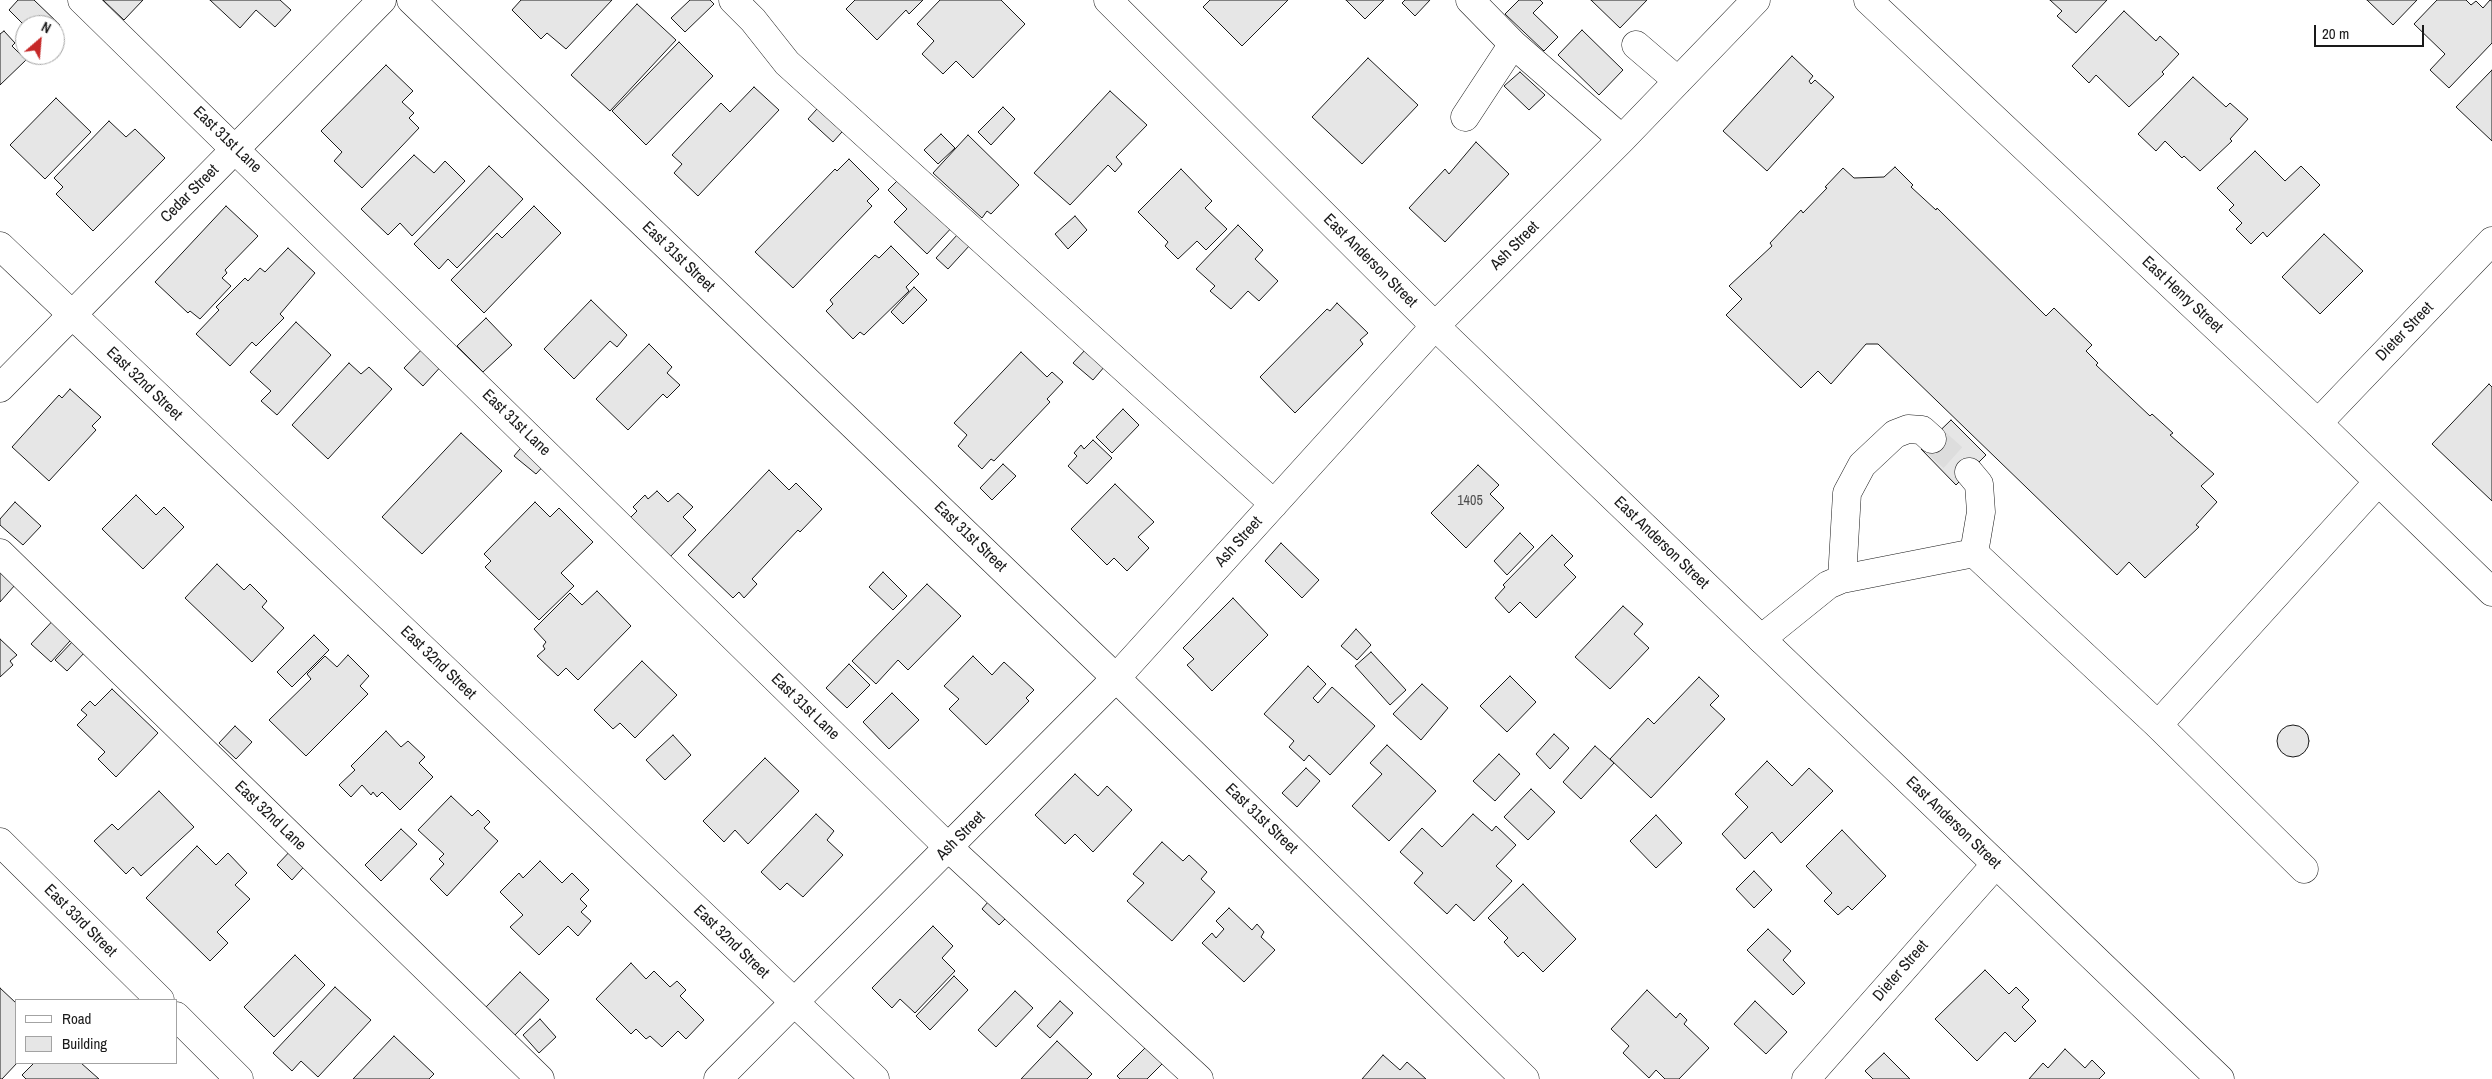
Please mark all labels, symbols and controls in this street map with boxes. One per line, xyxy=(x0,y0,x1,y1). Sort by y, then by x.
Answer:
north arrow xyxy=(15,15,65,65)
scale bar xyxy=(2317,15,2427,47)
text: N xyxy=(39,18,54,37)
text: 20 m xyxy=(2322,23,2349,44)
street label: East 31st Lane xyxy=(189,103,265,177)
street label: Cedar Street xyxy=(157,161,223,227)
street label: East Anderson Street xyxy=(1319,210,1421,312)
street label: East 31st Street xyxy=(638,218,718,296)
street label: Ash Street xyxy=(1487,218,1543,274)
street label: East Henry Street xyxy=(2138,253,2226,337)
street label: Dieter Street xyxy=(2372,299,2438,365)
street label: East 32nd Street xyxy=(102,343,186,425)
street label: East 31st Lane xyxy=(478,386,554,460)
house number: 1405 xyxy=(1457,493,1483,509)
street label: East Anderson Street xyxy=(1609,493,1713,593)
street label: East 31st Street xyxy=(930,498,1010,576)
street label: Ash Street xyxy=(1211,513,1267,571)
street label: East 32nd Street xyxy=(396,622,480,704)
street label: East 31st Lane xyxy=(767,670,843,744)
street label: East Anderson Street xyxy=(1901,773,2005,873)
street label: East 32nd Lane xyxy=(230,777,310,855)
street label: East 31st Street xyxy=(1221,780,1301,858)
street label: Ash Street xyxy=(933,808,989,864)
street label: East 33rd Street xyxy=(40,881,120,961)
street label: East 32nd Street xyxy=(689,901,773,983)
street label: Dieter Street xyxy=(1869,937,1933,1005)
legend xyxy=(15,999,178,1064)
text: Road xyxy=(62,1008,91,1029)
text: Building xyxy=(62,1033,107,1054)

